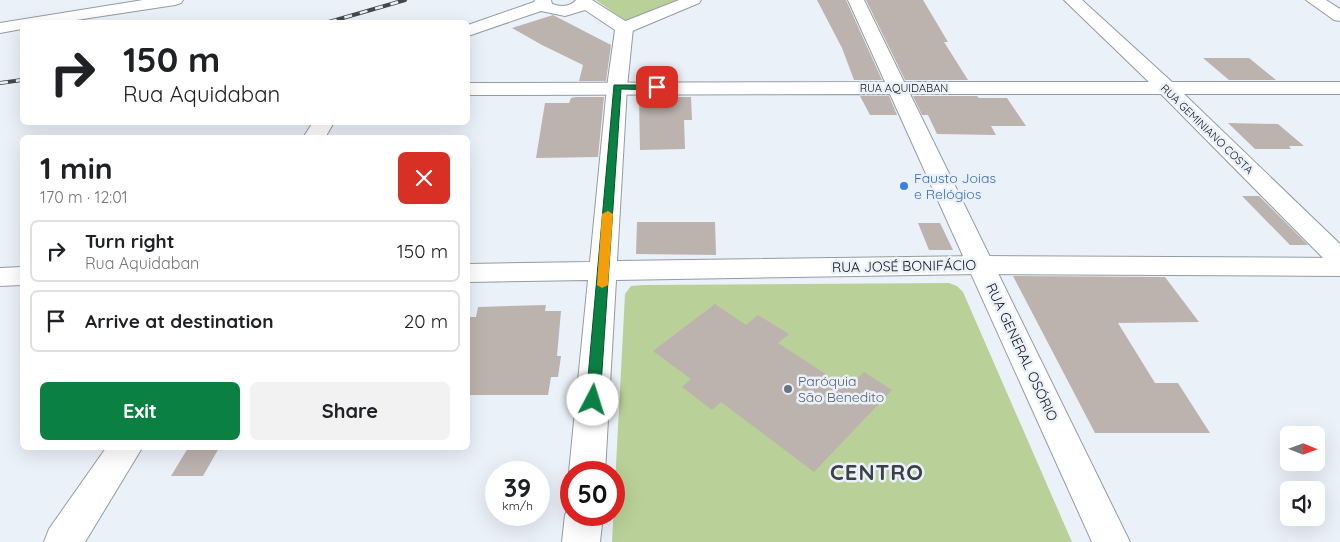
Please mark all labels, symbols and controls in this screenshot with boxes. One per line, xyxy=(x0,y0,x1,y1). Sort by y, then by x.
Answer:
text: 150 m xyxy=(123,37,220,81)
icon: right xyxy=(40,40,105,105)
pin xyxy=(636,66,678,108)
icon: arrive xyxy=(643,73,671,101)
text: Rua Aquidaban xyxy=(123,80,280,108)
street label: RUA AQUIDABAN xyxy=(860,81,948,95)
street label: RUA GEMINIANO COSTA xyxy=(1158,81,1256,177)
text: 1 min xyxy=(40,149,113,187)
button: close xyxy=(398,152,450,204)
place label: Fausto Joias e Relógios xyxy=(914,169,996,203)
marker: Fausto Joias e Relógios xyxy=(898,180,910,192)
text: 170 m · 12:01 xyxy=(40,187,128,207)
text: Turn right xyxy=(85,229,174,253)
icon: right xyxy=(42,237,70,265)
text: 150 m xyxy=(397,239,448,263)
text: Rua Aquidaban xyxy=(85,253,199,273)
street label: RUA JOSÉ BONIFÁCIO xyxy=(832,256,977,276)
street label: RUA GENERAL OSÓRIO xyxy=(982,280,1062,424)
icon: arrive xyxy=(42,307,70,335)
text: Arrive at destination xyxy=(85,309,274,333)
text: 20 m xyxy=(404,309,448,333)
place label: Paróquia São Benedito xyxy=(798,372,884,406)
position arrow xyxy=(566,373,618,425)
button: Exit xyxy=(40,382,240,440)
button: Share xyxy=(250,382,450,440)
marker: Paróquia São Benedito xyxy=(782,383,794,395)
north arrow xyxy=(1280,426,1325,471)
map controls xyxy=(1280,426,1325,526)
district label: CENTRO xyxy=(830,458,924,486)
speed limit sign: 50 xyxy=(560,461,625,526)
text: 39 xyxy=(504,472,531,503)
button: sound xyxy=(1280,481,1325,526)
text: km/h xyxy=(502,498,533,513)

